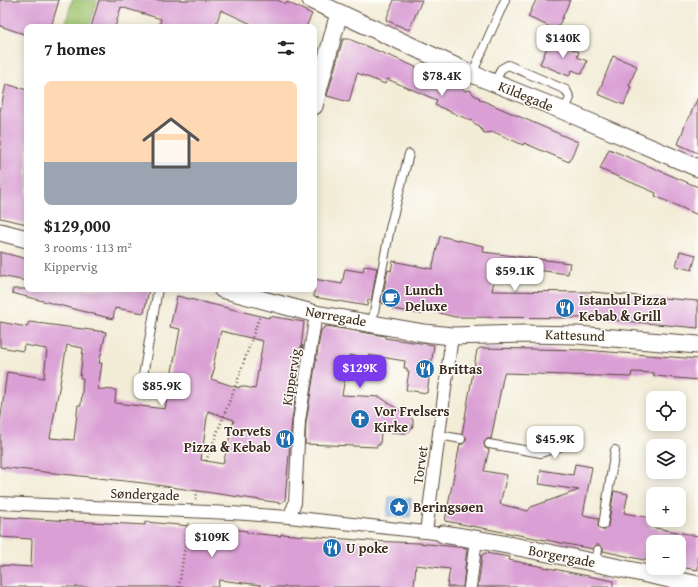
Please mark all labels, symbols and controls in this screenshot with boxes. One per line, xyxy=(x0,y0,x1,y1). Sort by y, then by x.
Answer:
pin: $140K xyxy=(535,25,591,59)
text: $140K xyxy=(545,28,581,47)
text: 7 homes xyxy=(44,36,106,61)
icon: filters xyxy=(275,37,297,59)
pin: $78.4K xyxy=(409,63,475,97)
text: $78.4K xyxy=(423,66,461,85)
street label: Kildegade xyxy=(495,76,557,116)
icon: home xyxy=(135,107,207,179)
text: $129,000 xyxy=(44,213,110,238)
text: 3 rooms · 113 m² xyxy=(44,238,132,257)
text: Kippervig xyxy=(44,257,97,276)
pin: $59.1K xyxy=(482,258,548,292)
text: $59.1K xyxy=(496,261,534,280)
place label: Lunch Deluxe xyxy=(405,280,448,316)
cafe icon: Lunch Deluxe xyxy=(380,287,402,309)
place label: Istanbul Pizza Kebab & Grill xyxy=(579,290,667,326)
restaurant icon: Istanbul Pizza Kebab & Grill xyxy=(554,297,576,319)
street label: Nørregade xyxy=(304,301,369,331)
street label: Kattesund xyxy=(545,324,606,346)
street label: Kippervig xyxy=(277,347,305,407)
pin: $129K xyxy=(332,355,388,389)
text: $129K xyxy=(342,358,378,377)
restaurant icon: Brittas xyxy=(414,358,436,380)
place label: Brittas xyxy=(439,359,482,379)
pin: $85.9K xyxy=(129,373,195,407)
text: $85.9K xyxy=(143,376,181,395)
map controls xyxy=(646,391,686,575)
button: locate xyxy=(646,391,686,431)
place label: Vor Frelsers Kirke xyxy=(374,401,450,437)
church icon: Vor Frelsers Kirke xyxy=(349,408,371,430)
place label: Torvets Pizza & Kebab xyxy=(184,421,271,457)
pin: $45.9K xyxy=(522,426,588,460)
restaurant icon: Torvets Pizza & Kebab xyxy=(274,428,296,450)
text: $45.9K xyxy=(536,429,574,448)
button: layers xyxy=(646,439,686,479)
street label: Torvet xyxy=(407,445,433,485)
street label: Søndergade xyxy=(110,483,180,505)
button: + xyxy=(646,487,686,527)
place icon: Beringsøen xyxy=(388,496,410,518)
place label: Beringsøen xyxy=(413,497,484,517)
pin: $109K xyxy=(184,524,240,558)
text: $109K xyxy=(194,527,230,546)
button: − xyxy=(646,535,686,575)
restaurant icon: U poke xyxy=(321,537,343,559)
place label: U poke xyxy=(346,538,389,558)
street label: Borgergade xyxy=(527,540,598,572)

